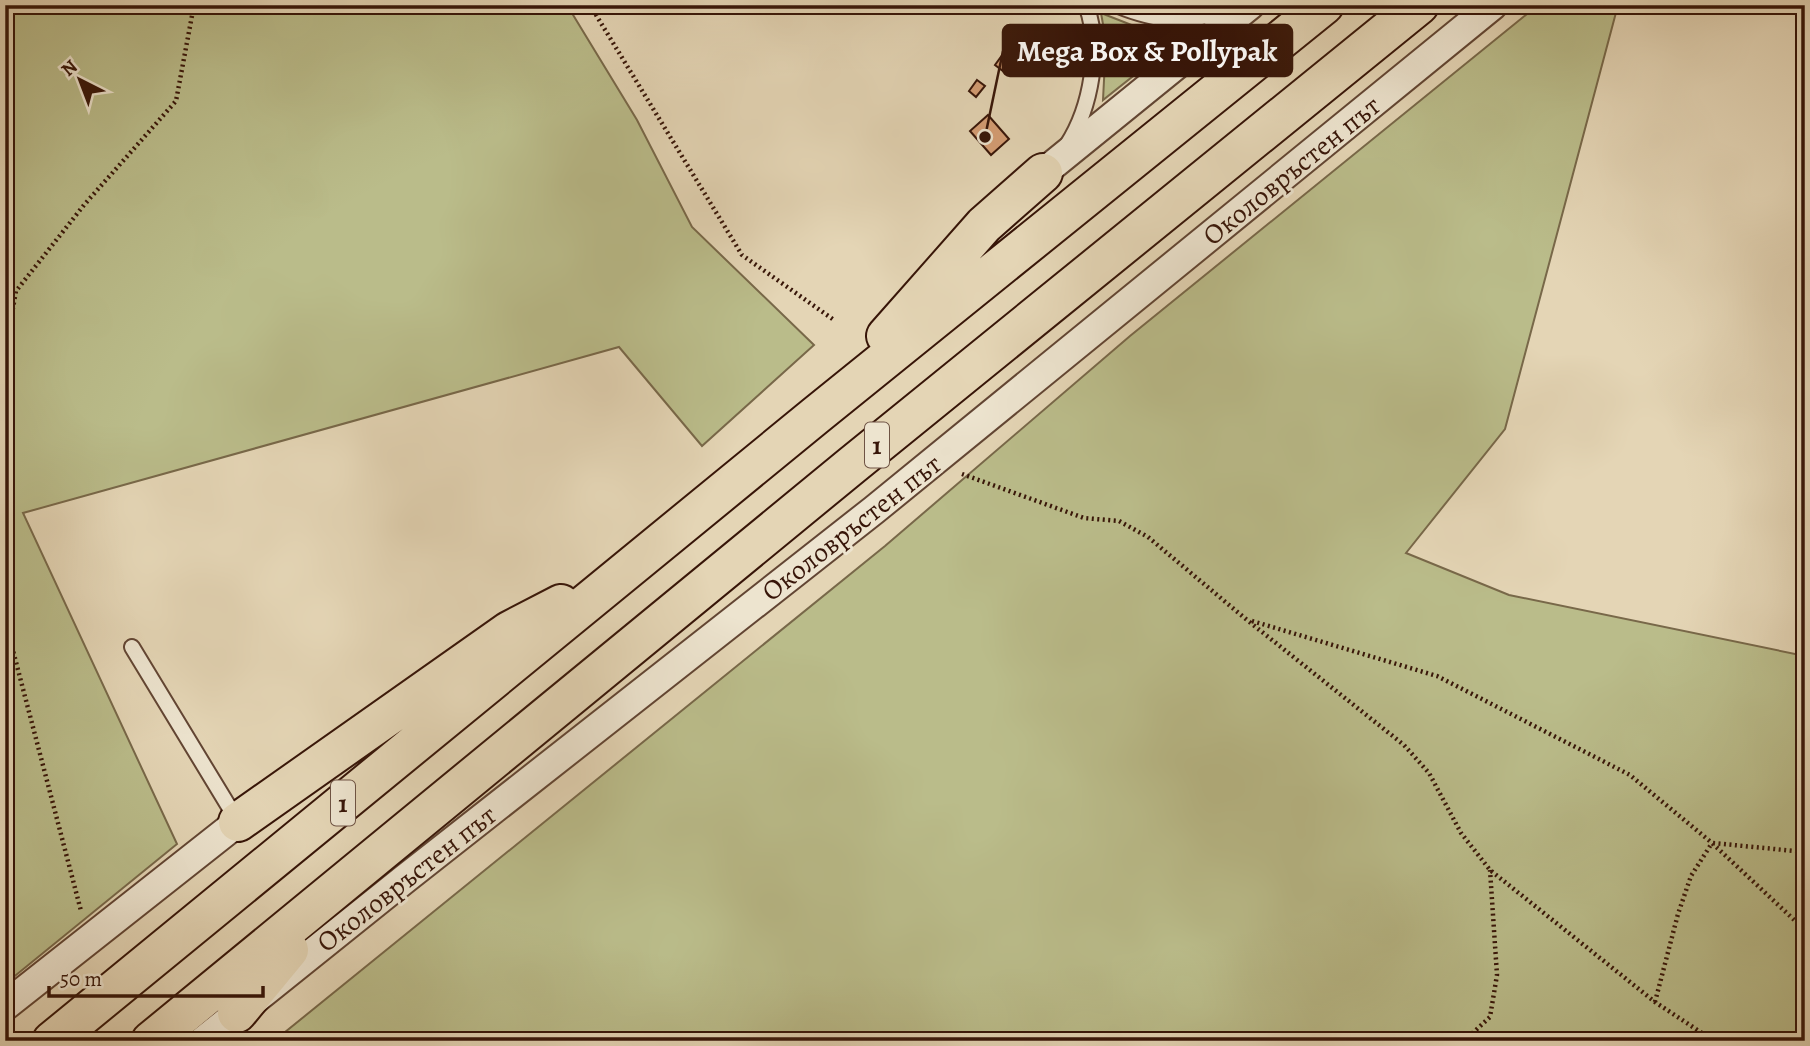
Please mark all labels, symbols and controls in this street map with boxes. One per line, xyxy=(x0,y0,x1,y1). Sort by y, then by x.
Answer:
callout: Mega Box & Pollypak xyxy=(1003,25,1292,76)
text: Mega Box & Pollypak xyxy=(1016,31,1278,71)
north arrow xyxy=(46,46,116,116)
text: N xyxy=(55,54,83,82)
street label: Околовръстен път xyxy=(1195,87,1389,254)
road number: 1 xyxy=(865,422,889,467)
street label: Околовръстен път xyxy=(754,446,949,610)
road number: 1 xyxy=(331,780,355,825)
street label: Околовръстен път xyxy=(309,797,504,961)
scale bar xyxy=(49,955,262,999)
text: 50 m xyxy=(60,965,102,993)

